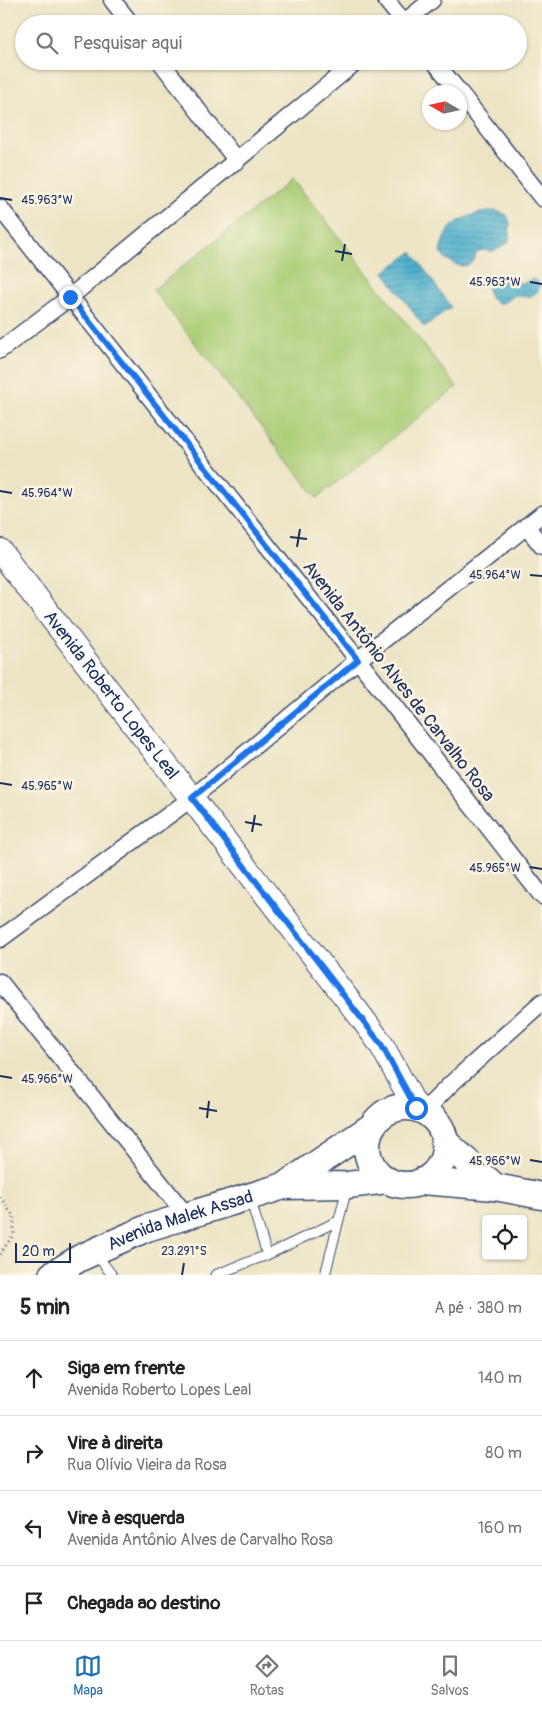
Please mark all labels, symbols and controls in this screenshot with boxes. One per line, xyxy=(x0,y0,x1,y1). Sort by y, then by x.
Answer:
search box xyxy=(15,15,527,70)
icon: search xyxy=(33,29,61,57)
text: Pesquisar aqui xyxy=(73,31,182,55)
north arrow xyxy=(422,85,467,130)
text: 45.963°W xyxy=(21,193,73,208)
text: 45.963°W xyxy=(469,275,521,290)
route end xyxy=(59,286,82,309)
text: 45.964°W xyxy=(21,486,73,501)
street label: Avenida Antônio Alves de Carvalho Rosa xyxy=(297,556,500,806)
text: 45.964°W xyxy=(469,568,521,583)
street label: Avenida Roberto Lopes Leal xyxy=(38,606,184,784)
text: 45.965°W xyxy=(21,779,73,794)
text: 45.965°W xyxy=(469,861,521,876)
text: 45.966°W xyxy=(21,1072,73,1087)
route start xyxy=(405,1097,428,1120)
text: 45.966°W xyxy=(469,1154,521,1169)
street label: Avenida Malek Assad xyxy=(104,1185,256,1256)
map controls xyxy=(482,1215,527,1260)
button: locate xyxy=(482,1215,527,1260)
scale bar xyxy=(15,1240,71,1263)
text: 20 m xyxy=(22,1243,55,1260)
text: 23.291°S xyxy=(161,1244,207,1259)
text: 5 min xyxy=(20,1294,70,1321)
text: A pé · 380 m xyxy=(434,1298,522,1318)
text: Siga em frente xyxy=(67,1356,185,1380)
icon: ahead xyxy=(20,1364,48,1392)
text: 140 m xyxy=(478,1368,522,1388)
text: Avenida Roberto Lopes Leal xyxy=(67,1380,252,1400)
text: Vire à direita xyxy=(67,1431,163,1455)
icon: right xyxy=(20,1439,48,1467)
text: 80 m xyxy=(485,1443,522,1463)
text: Rua Olívio Vieira da Rosa xyxy=(67,1455,227,1475)
text: Vire à esquerda xyxy=(67,1506,185,1530)
icon: left xyxy=(20,1514,48,1542)
text: 160 m xyxy=(478,1518,522,1538)
text: Avenida Antônio Alves de Carvalho Rosa xyxy=(67,1530,333,1550)
icon: arrive xyxy=(20,1589,48,1617)
text: Chegada ao destino xyxy=(67,1591,220,1615)
tab: Mapa xyxy=(73,1652,103,1699)
tab: Rotas xyxy=(250,1652,284,1699)
tab: Salvos xyxy=(431,1652,469,1699)

